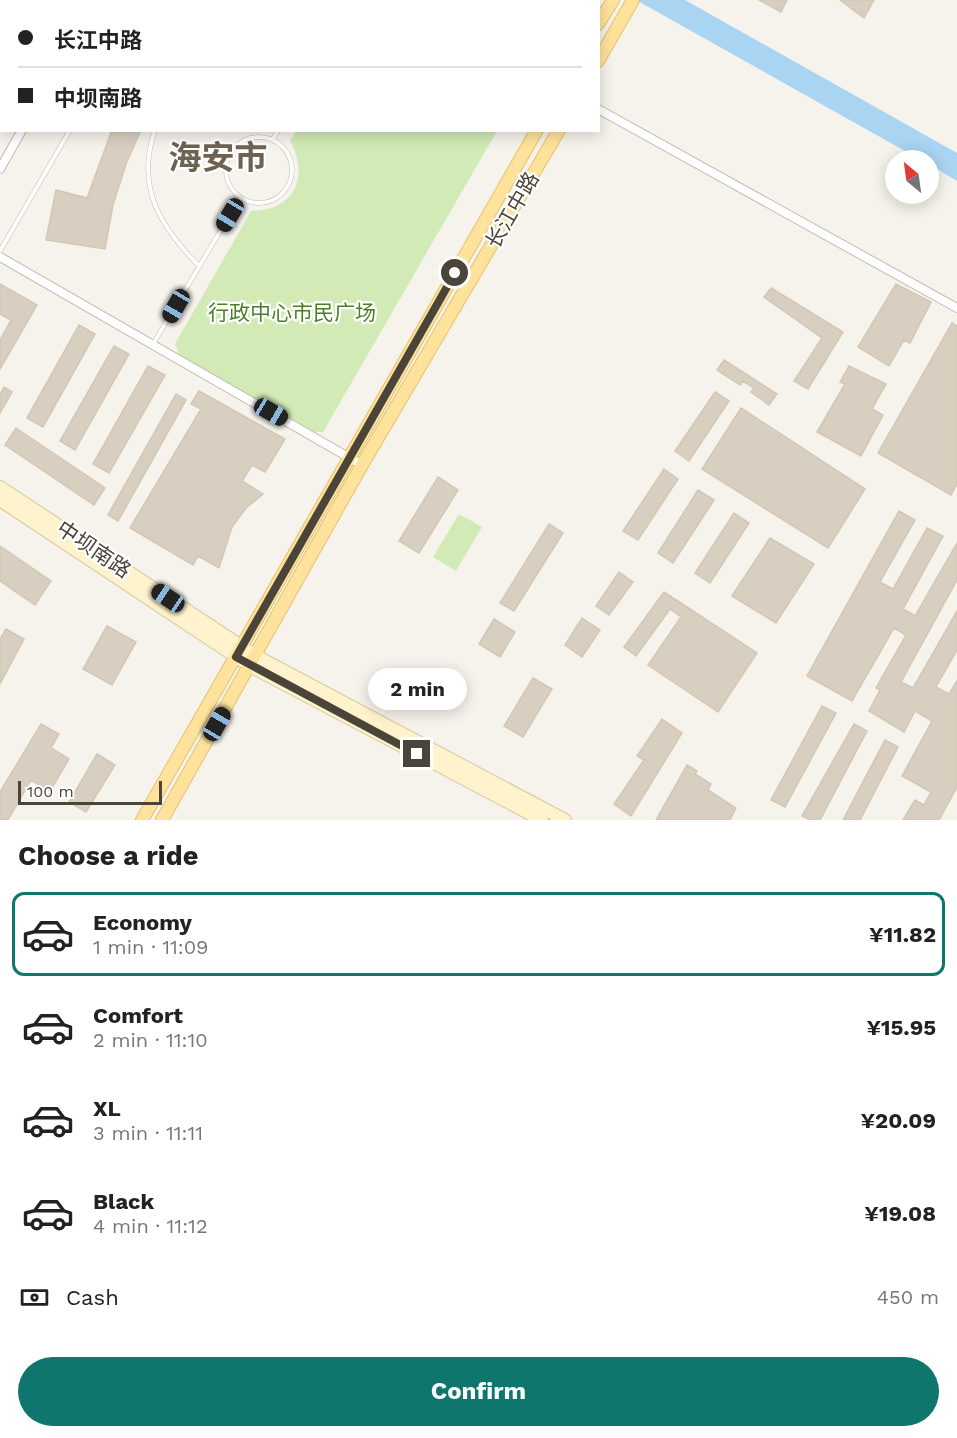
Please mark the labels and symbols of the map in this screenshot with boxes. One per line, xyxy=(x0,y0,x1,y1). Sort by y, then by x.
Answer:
district label: 海安市 xyxy=(169,138,268,177)
north arrow xyxy=(885,150,939,204)
street label: 长江中路 xyxy=(480,167,544,253)
car xyxy=(213,195,247,235)
route start xyxy=(441,259,468,286)
car xyxy=(159,286,193,326)
park label: 行政中心市民广场 xyxy=(208,300,376,325)
car xyxy=(251,395,291,429)
street label: 中坝南路 xyxy=(52,515,136,583)
car xyxy=(148,580,188,616)
callout: 2 min xyxy=(368,667,466,709)
car xyxy=(200,704,234,744)
route end xyxy=(403,740,430,767)
scale bar xyxy=(18,778,162,806)

